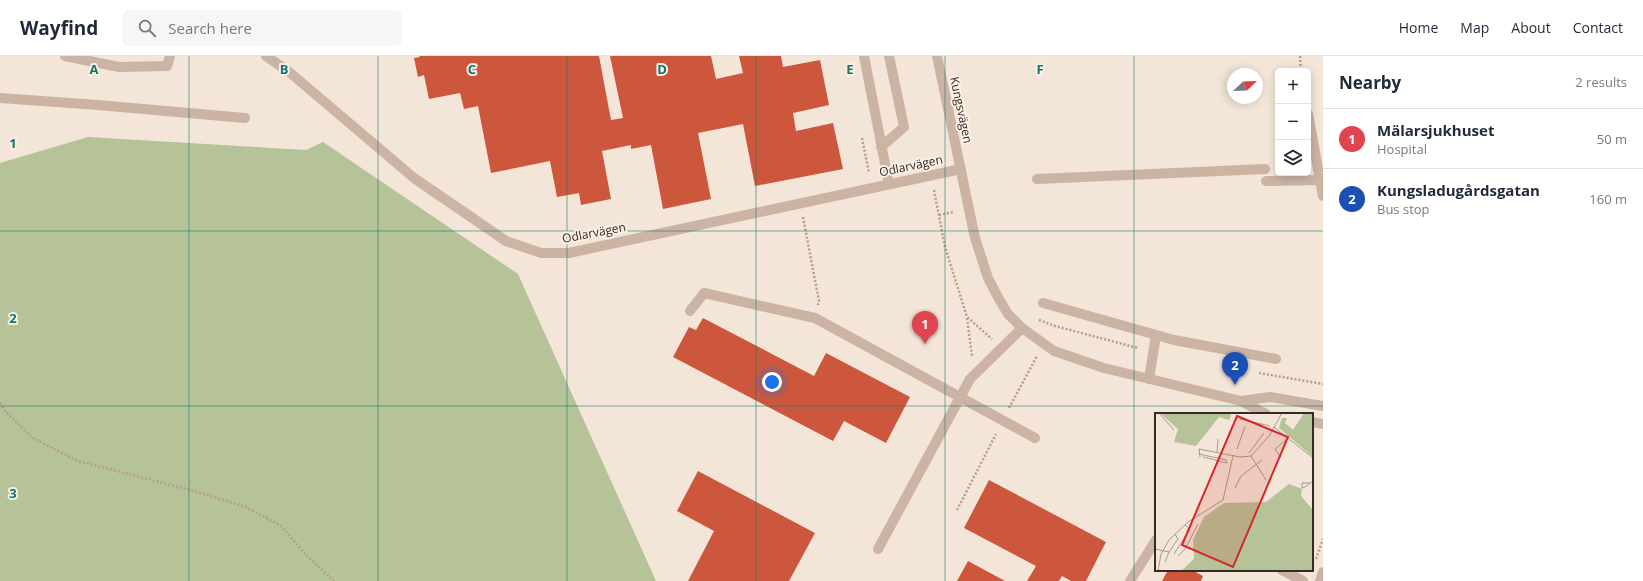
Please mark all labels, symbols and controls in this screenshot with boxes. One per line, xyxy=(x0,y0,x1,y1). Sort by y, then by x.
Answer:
search box xyxy=(122,10,402,46)
text: Wayfind xyxy=(20,15,98,41)
icon: search xyxy=(136,17,158,39)
text: Search here xyxy=(168,18,252,38)
text: Home xyxy=(1399,18,1438,37)
text: Map xyxy=(1460,18,1489,37)
text: About xyxy=(1511,18,1551,37)
text: Contact xyxy=(1573,18,1623,37)
text: A xyxy=(90,60,99,78)
text: B xyxy=(280,60,289,78)
text: C xyxy=(468,60,476,78)
text: D xyxy=(657,60,667,78)
text: E xyxy=(846,60,854,78)
text: F xyxy=(1036,60,1044,78)
north arrow xyxy=(1227,68,1263,104)
map controls xyxy=(1275,68,1311,176)
button: + xyxy=(1275,68,1311,104)
text: Nearby xyxy=(1339,71,1401,94)
text: 2 results xyxy=(1575,73,1627,91)
street label: Kungsvägen xyxy=(946,75,977,145)
button: − xyxy=(1275,104,1311,140)
text: Mälarsjukhuset xyxy=(1377,120,1494,140)
text: 1 xyxy=(1348,130,1356,148)
text: 50 m xyxy=(1597,130,1627,148)
text: 1 xyxy=(9,134,17,152)
button: layers xyxy=(1275,140,1311,176)
text: Hospital xyxy=(1377,140,1427,158)
street label: Odlarvägen xyxy=(878,150,944,181)
text: Kungsladugårdsgatan xyxy=(1377,180,1540,200)
text: 2 xyxy=(1348,190,1356,208)
text: 160 m xyxy=(1589,190,1627,208)
text: Bus stop xyxy=(1377,200,1430,218)
street label: Odlarvägen xyxy=(561,218,627,247)
text: 2 xyxy=(9,309,17,327)
pin: 1 xyxy=(912,311,938,344)
pin: 2 xyxy=(1222,352,1248,385)
your location xyxy=(762,372,782,392)
inset map xyxy=(1155,413,1313,571)
text: 3 xyxy=(9,484,17,502)

